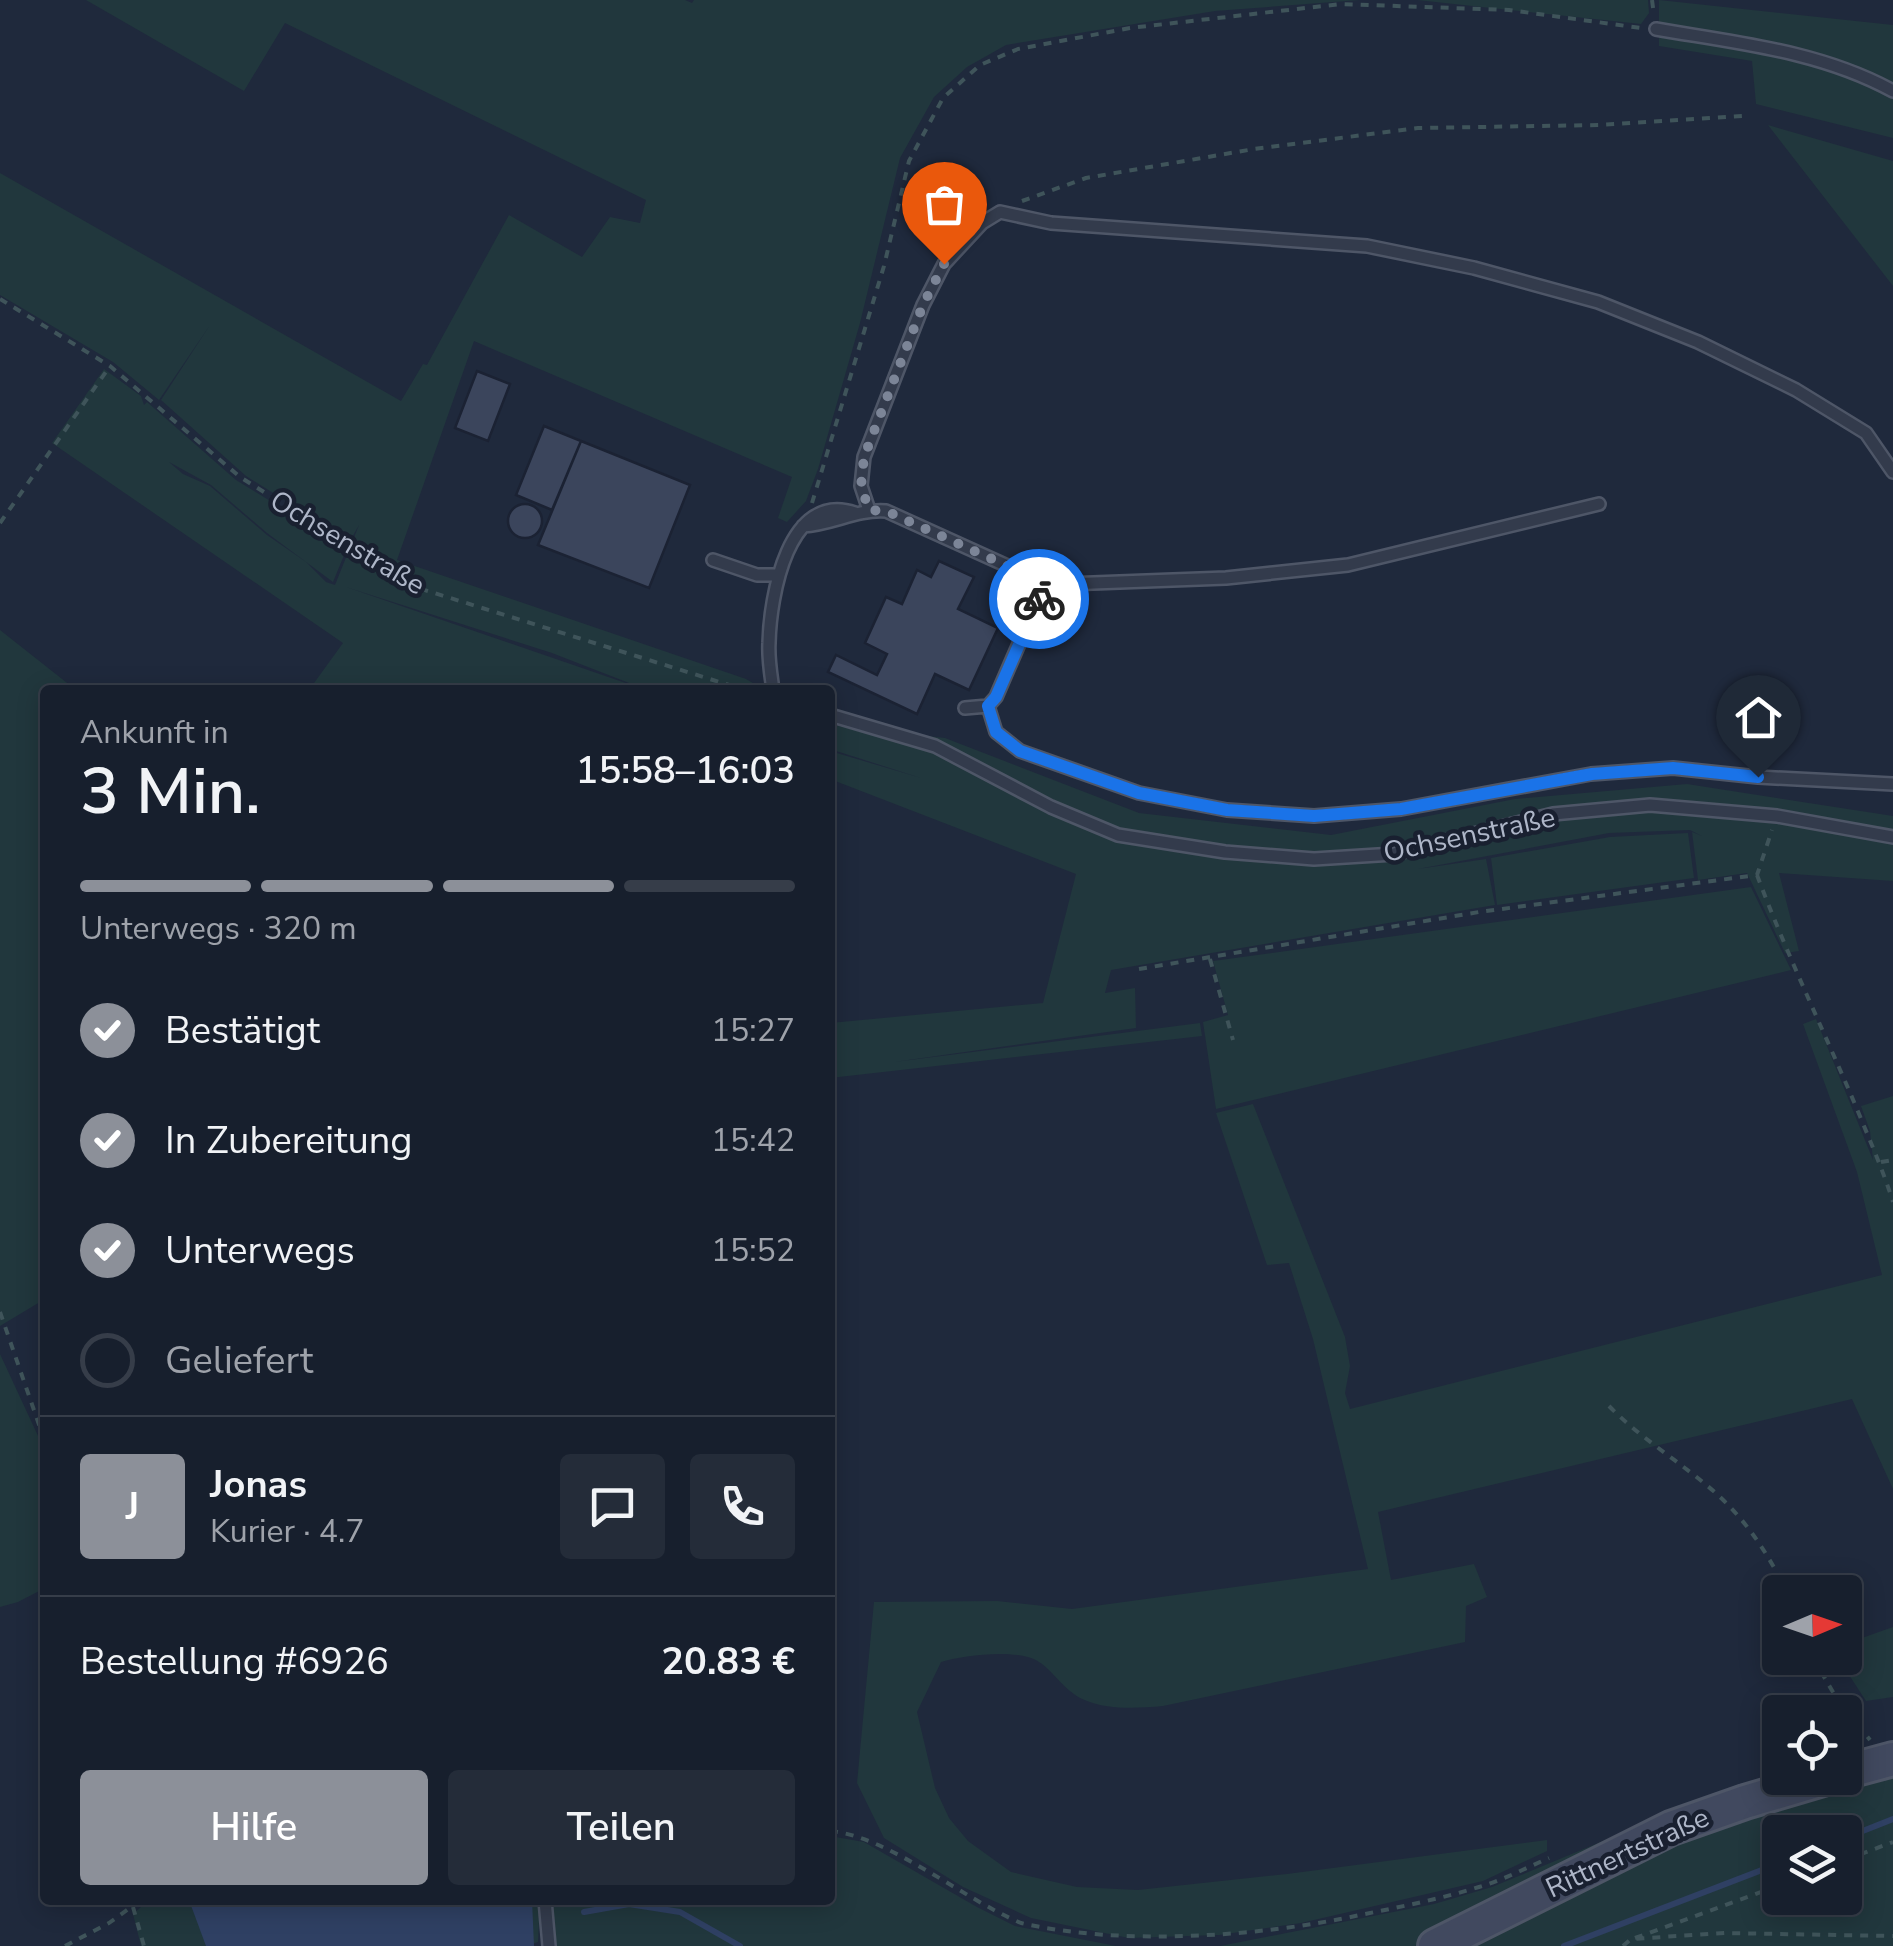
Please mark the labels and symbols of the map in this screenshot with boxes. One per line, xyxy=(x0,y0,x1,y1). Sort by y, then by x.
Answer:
pin xyxy=(902,162,987,265)
street label: Ochsenstraße xyxy=(263,482,432,604)
courier xyxy=(989,549,1089,649)
pin xyxy=(1716,675,1801,778)
street label: Ochsenstraße xyxy=(1380,798,1559,872)
north arrow xyxy=(1762,1575,1862,1675)
street label: Rittnertstraße xyxy=(1540,1799,1715,1907)

